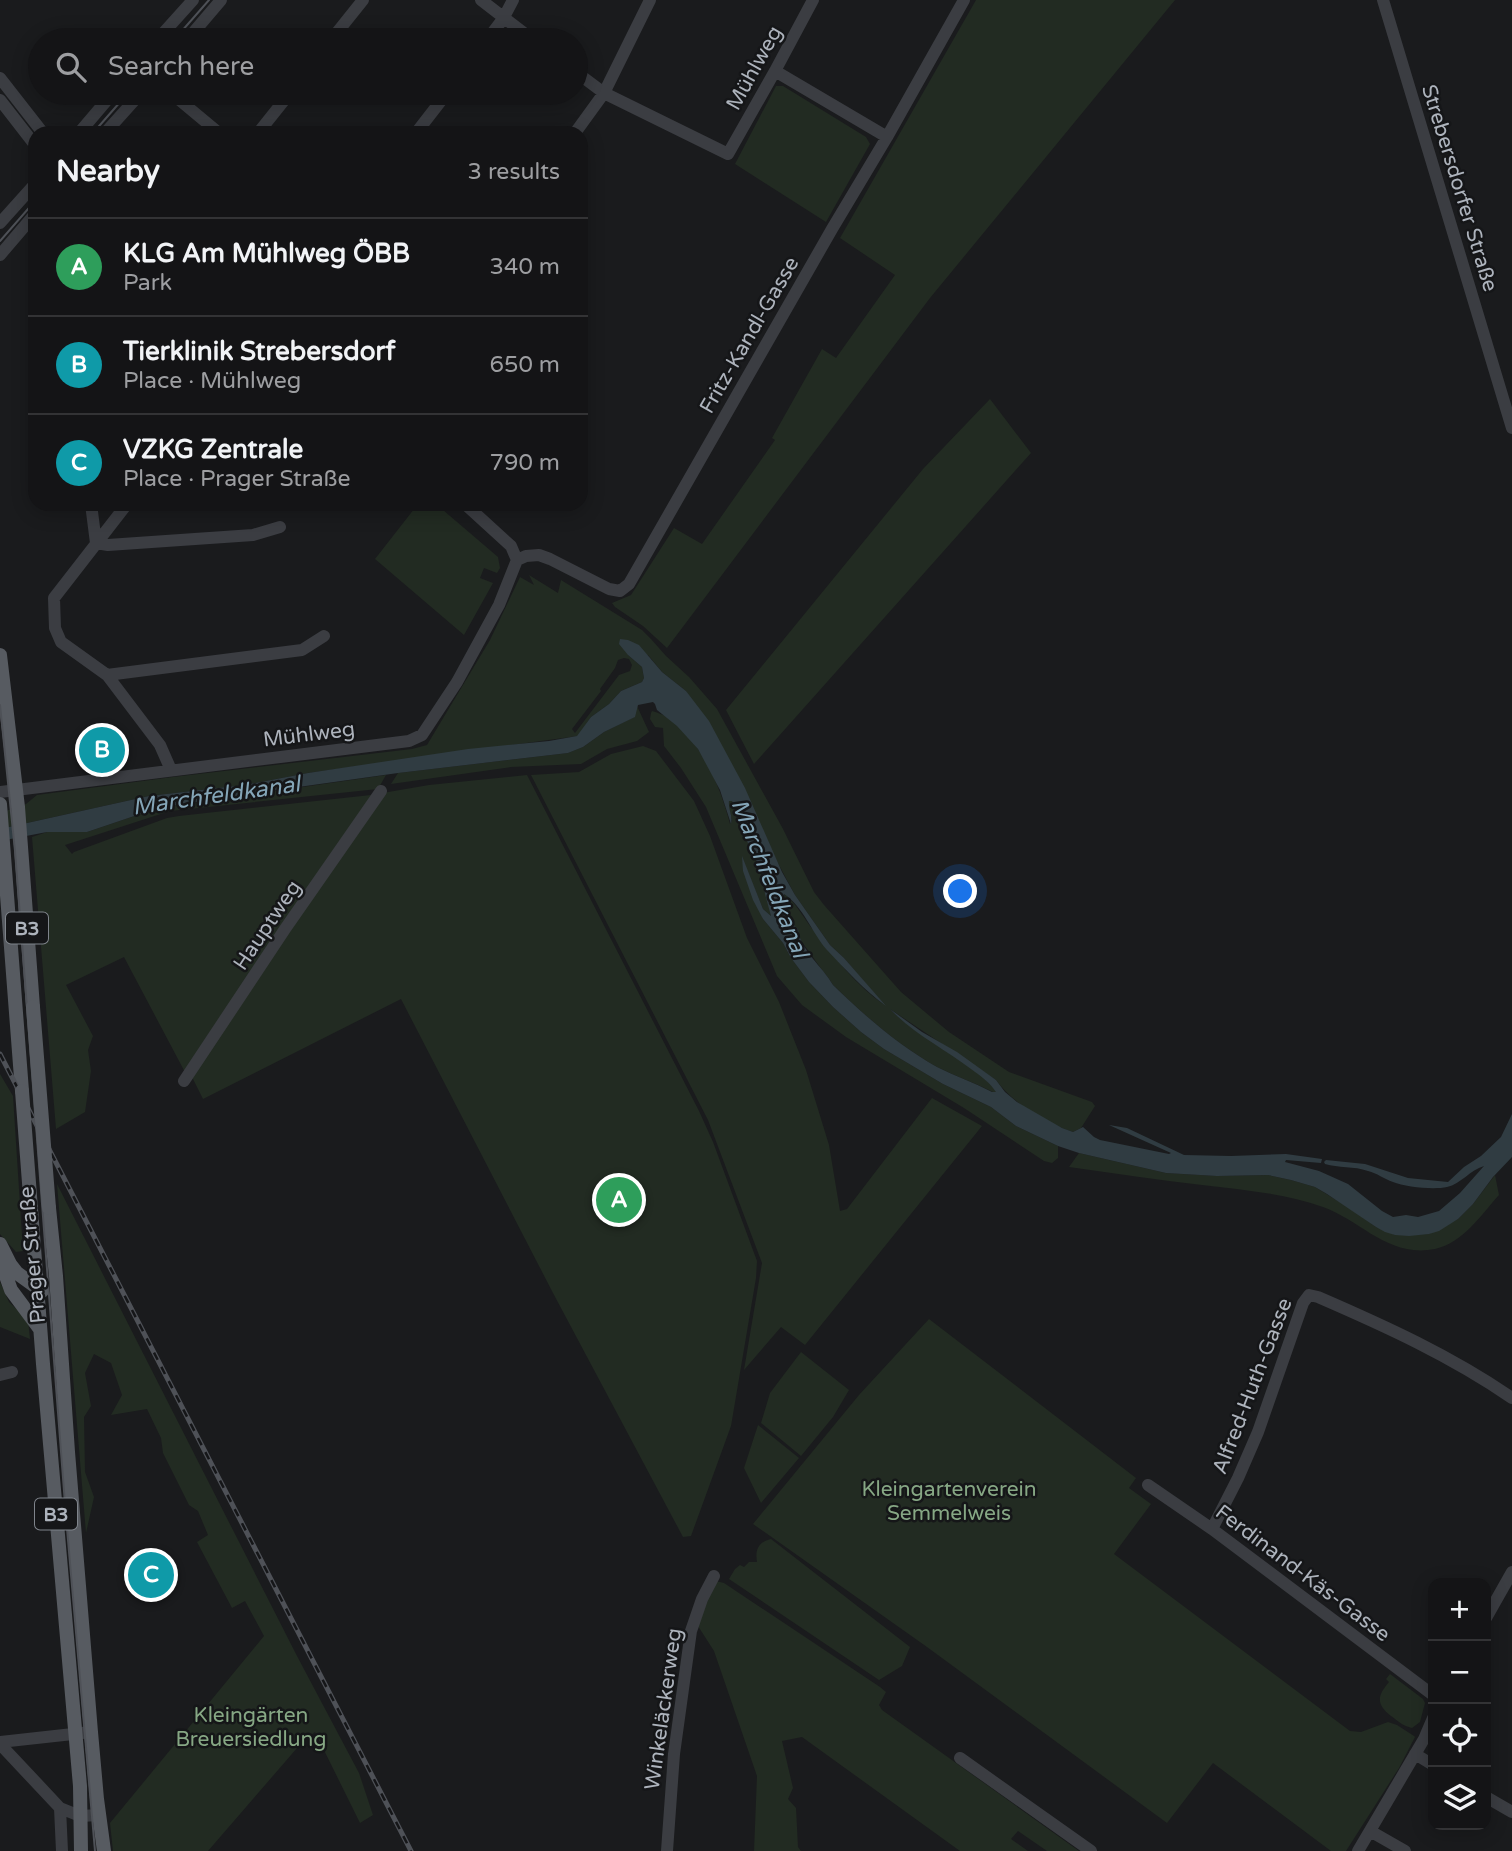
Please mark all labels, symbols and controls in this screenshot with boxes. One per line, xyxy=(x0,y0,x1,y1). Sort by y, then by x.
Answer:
street label: Mühlweg xyxy=(721,22,788,115)
search box xyxy=(28,28,588,105)
icon: search xyxy=(52,48,90,86)
text: Search here xyxy=(108,51,254,82)
street label: Strebersdorfer Straße xyxy=(1416,82,1503,295)
text: Nearby xyxy=(56,153,160,190)
text: 3 results xyxy=(467,158,560,186)
text: KLG Am Mühlweg ÖBB xyxy=(123,238,410,269)
street label: Fritz-Kandl-Gasse xyxy=(694,252,804,418)
text: A xyxy=(70,253,88,281)
text: 340 m xyxy=(490,253,560,281)
text: Park xyxy=(123,269,172,297)
text: Tierklinik Strebersdorf xyxy=(123,336,395,367)
text: B xyxy=(71,351,87,379)
text: 650 m xyxy=(490,351,560,379)
text: Place · Mühlweg xyxy=(123,367,301,395)
text: VZKG Zentrale xyxy=(123,434,303,465)
text: C xyxy=(71,449,87,477)
text: 790 m xyxy=(490,449,560,477)
text: Place · Prager Straße xyxy=(123,465,351,493)
street label: Mühlweg xyxy=(262,716,356,753)
pin: B xyxy=(79,724,125,776)
water label: Marchfeldkanal xyxy=(131,770,304,822)
water label: Marchfeldkanal xyxy=(724,795,815,964)
your location xyxy=(943,874,977,908)
street label: Hauptweg xyxy=(228,876,307,975)
road number: B3 xyxy=(6,912,48,944)
pin: A xyxy=(596,1174,642,1226)
street label: Prager Straße xyxy=(14,1185,51,1325)
street label: Alfred-Huth-Gasse xyxy=(1207,1295,1298,1478)
park label: Kleingartenverein Semmelweis xyxy=(861,1477,1037,1526)
road number: B3 xyxy=(35,1498,77,1530)
street label: Ferdinand-Käs-Gasse xyxy=(1210,1500,1395,1647)
pin: C xyxy=(128,1549,174,1601)
map controls xyxy=(1428,1578,1491,1830)
button: + xyxy=(1428,1578,1491,1641)
street label: Winkeläckerweg xyxy=(640,1627,687,1792)
button: − xyxy=(1428,1641,1491,1704)
park label: Kleingärten Breuersiedlung xyxy=(175,1703,327,1752)
button: locate xyxy=(1428,1704,1491,1767)
button: layers xyxy=(1428,1767,1491,1830)

